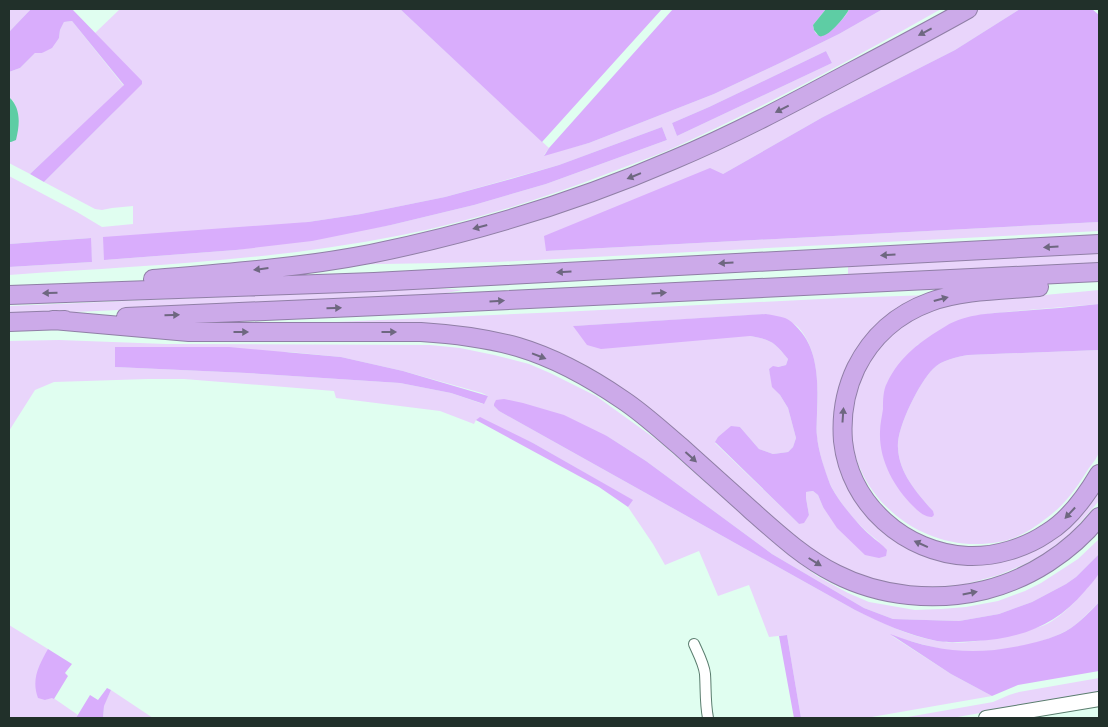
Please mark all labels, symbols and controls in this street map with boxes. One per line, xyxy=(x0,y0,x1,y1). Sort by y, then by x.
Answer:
one-way arrow xyxy=(919,28,932,37)
one-way arrow xyxy=(775,105,789,113)
one-way arrow xyxy=(626,172,641,180)
one-way arrow xyxy=(472,224,487,232)
one-way arrow xyxy=(1042,243,1058,251)
one-way arrow xyxy=(880,251,896,259)
one-way arrow xyxy=(718,260,734,268)
one-way arrow xyxy=(252,265,268,273)
one-way arrow xyxy=(555,268,571,276)
one-way arrow xyxy=(651,289,667,297)
one-way arrow xyxy=(42,290,58,298)
one-way arrow xyxy=(934,294,949,302)
one-way arrow xyxy=(489,297,505,305)
one-way arrow xyxy=(326,304,342,312)
one-way arrow xyxy=(164,311,180,319)
one-way arrow xyxy=(234,328,250,336)
one-way arrow xyxy=(381,328,397,336)
one-way arrow xyxy=(532,352,546,360)
one-way arrow xyxy=(839,406,847,422)
one-way arrow xyxy=(685,451,698,462)
one-way arrow xyxy=(1064,507,1076,519)
one-way arrow xyxy=(914,540,928,548)
one-way arrow xyxy=(808,557,822,566)
one-way arrow xyxy=(963,589,978,597)

